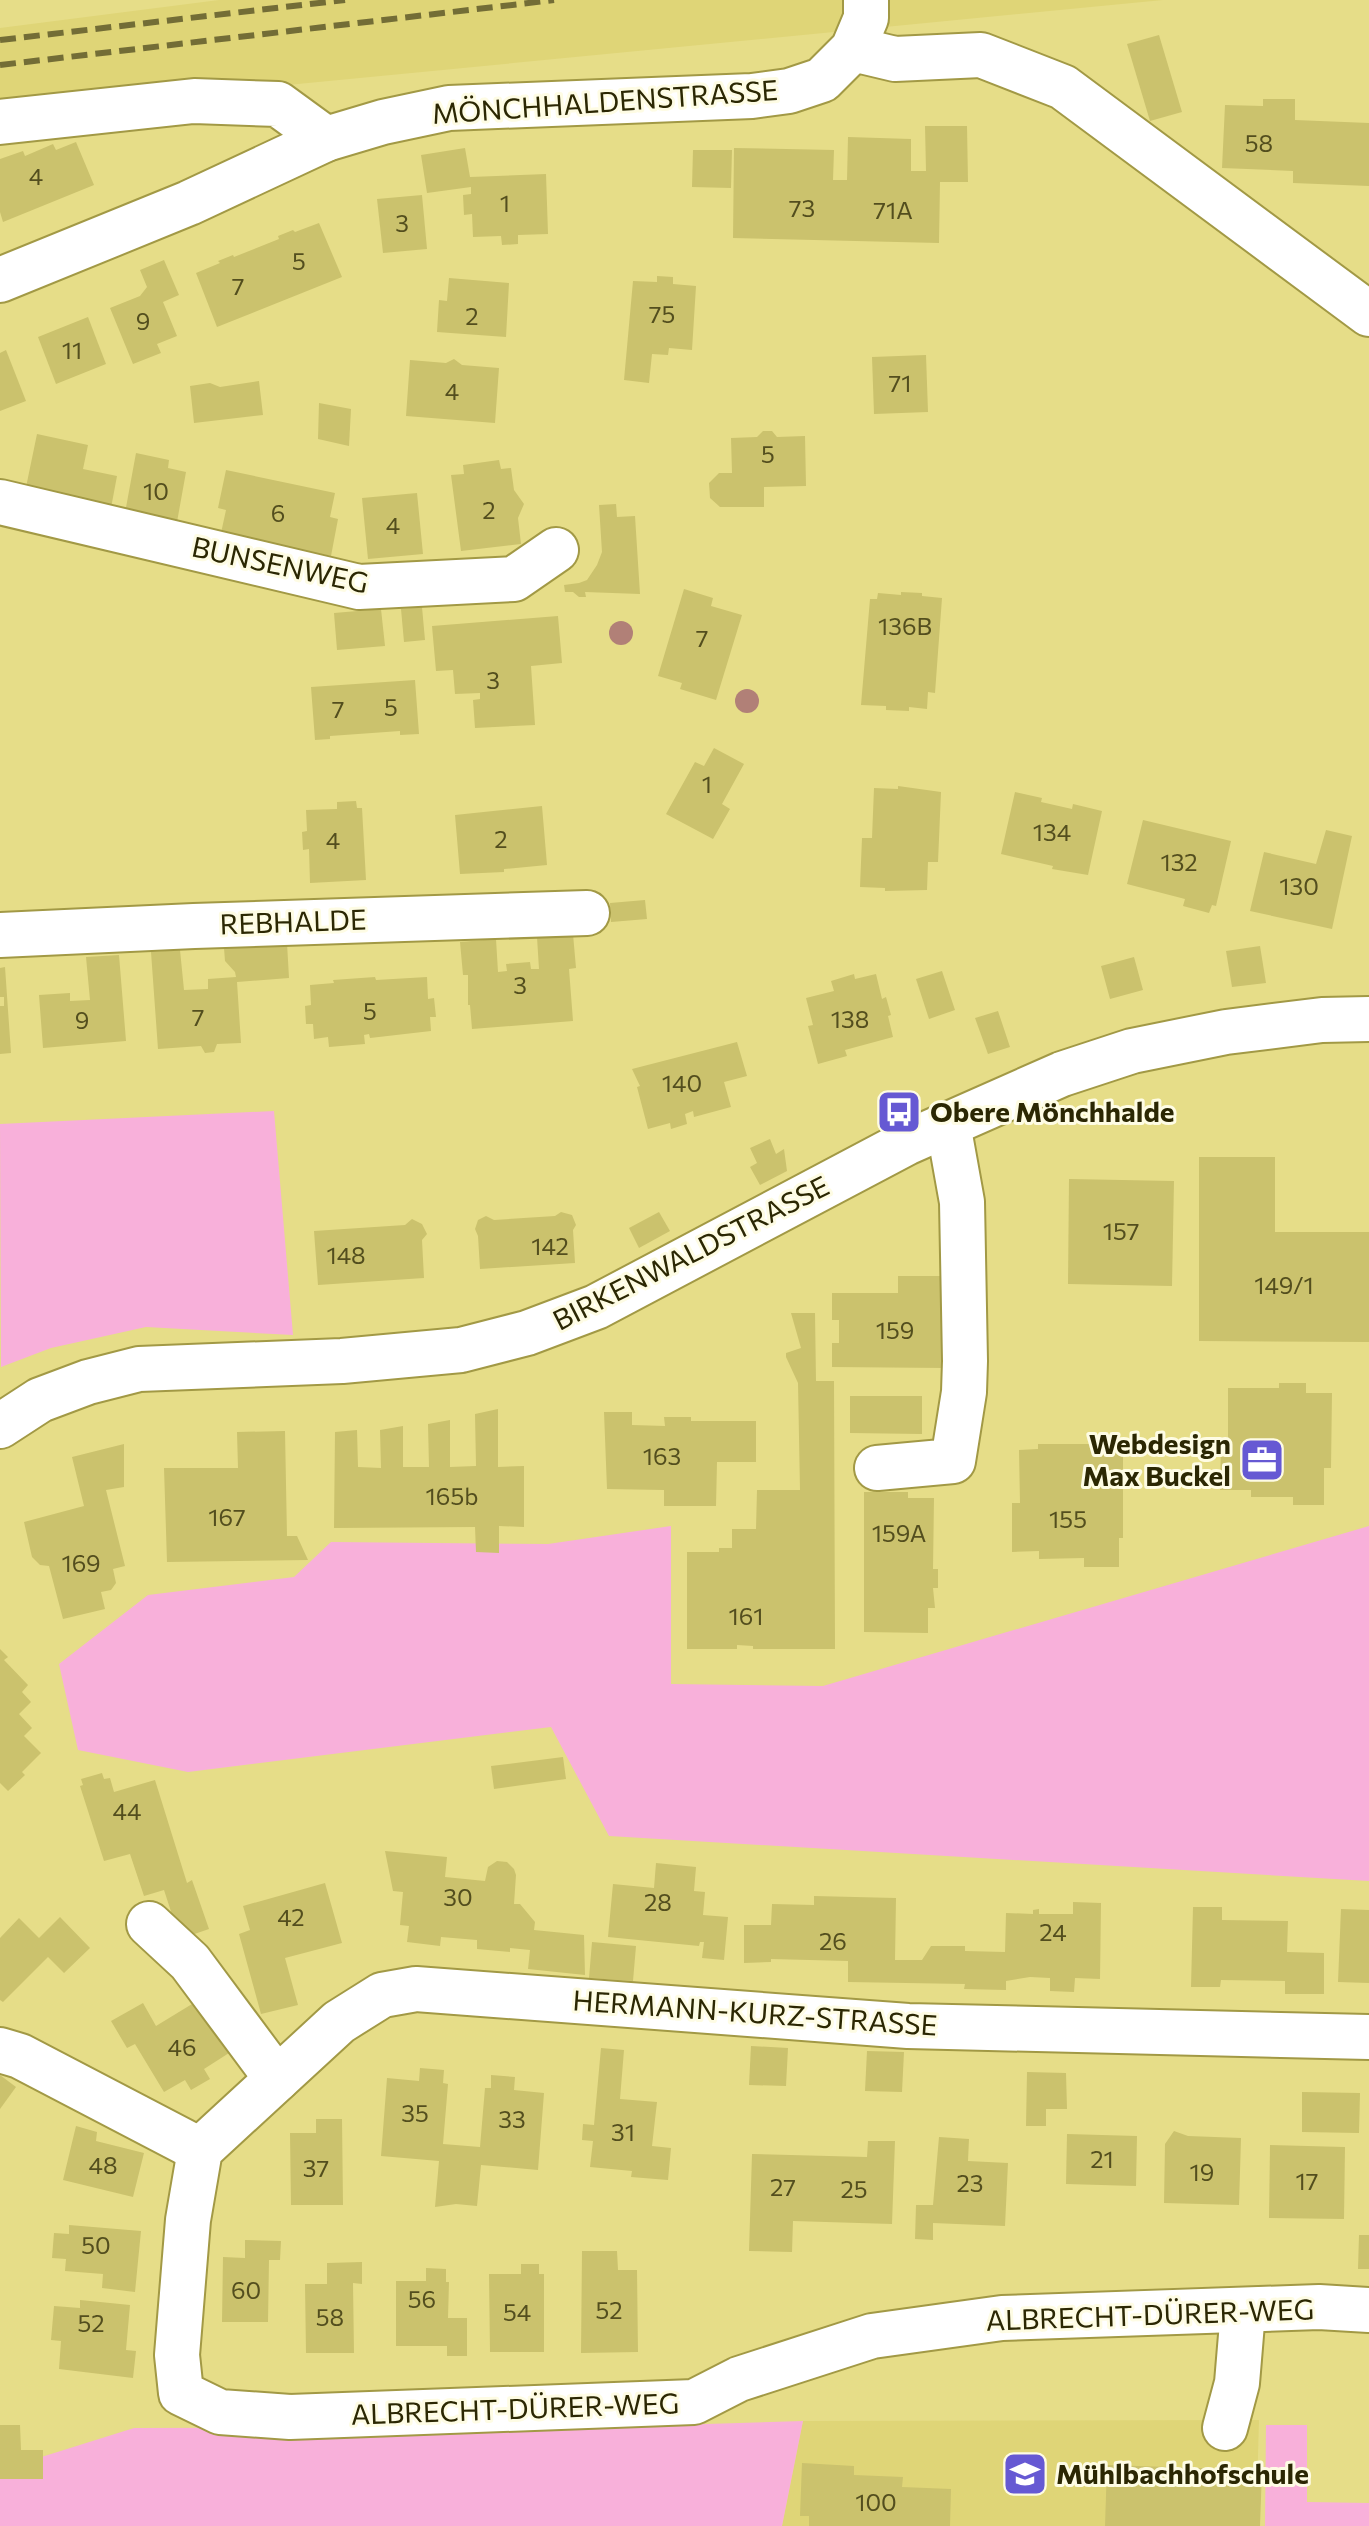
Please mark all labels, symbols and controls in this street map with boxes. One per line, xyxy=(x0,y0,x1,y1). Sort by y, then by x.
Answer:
street label: MÖNCHHALDENSTRASSE xyxy=(431,72,779,130)
house number: 58 xyxy=(1245,128,1273,157)
house number: 4 xyxy=(29,161,43,190)
house number: 1 xyxy=(500,188,510,217)
house number: 73 xyxy=(789,193,815,222)
house number: 71A xyxy=(873,195,913,224)
house number: 3 xyxy=(395,208,409,237)
house number: 5 xyxy=(292,246,306,275)
house number: 7 xyxy=(232,271,244,300)
house number: 75 xyxy=(649,299,675,328)
house number: 2 xyxy=(465,301,479,330)
house number: 9 xyxy=(136,306,150,335)
house number: 11 xyxy=(62,335,82,364)
house number: 71 xyxy=(889,368,911,397)
house number: 4 xyxy=(445,376,459,405)
house number: 5 xyxy=(761,439,775,468)
house number: 10 xyxy=(143,476,169,505)
house number: 2 xyxy=(482,495,496,524)
house number: 6 xyxy=(271,498,285,527)
house number: 4 xyxy=(386,510,400,539)
street label: BUNSENWEG xyxy=(189,529,372,599)
house number: 136B xyxy=(878,611,932,640)
house number: 7 xyxy=(696,623,708,652)
house number: 3 xyxy=(486,665,500,694)
house number: 5 xyxy=(384,692,398,721)
house number: 7 xyxy=(332,694,344,723)
house number: 1 xyxy=(702,769,712,798)
house number: 134 xyxy=(1033,817,1071,846)
house number: 2 xyxy=(494,824,508,853)
house number: 4 xyxy=(326,825,340,854)
house number: 132 xyxy=(1160,847,1198,876)
house number: 130 xyxy=(1279,871,1319,900)
street label: REBHALDE xyxy=(219,901,367,941)
house number: 3 xyxy=(513,970,527,999)
house number: 5 xyxy=(363,996,377,1025)
house number: 7 xyxy=(192,1002,204,1031)
house number: 138 xyxy=(831,1004,869,1033)
house number: 9 xyxy=(75,1005,89,1034)
house number: 140 xyxy=(662,1068,702,1097)
bus stop icon: Obere Mönchhalde xyxy=(875,1088,923,1136)
place label: Obere Mönchhalde xyxy=(930,1094,1175,1128)
street label: BIRKENWALDSTRASSE xyxy=(547,1168,834,1337)
house number: 157 xyxy=(1103,1216,1139,1245)
house number: 142 xyxy=(531,1231,569,1260)
house number: 148 xyxy=(326,1240,366,1269)
house number: 149/1 xyxy=(1254,1270,1314,1299)
house number: 159 xyxy=(876,1315,914,1344)
place label: Webdesign Max Buckel xyxy=(1083,1426,1231,1492)
office icon: Webdesign Max Buckel xyxy=(1238,1436,1286,1484)
house number: 163 xyxy=(643,1441,681,1470)
house number: 165b xyxy=(426,1481,478,1510)
house number: 167 xyxy=(208,1502,246,1531)
house number: 155 xyxy=(1049,1504,1087,1533)
house number: 159A xyxy=(872,1518,926,1547)
house number: 169 xyxy=(61,1548,101,1577)
house number: 161 xyxy=(728,1601,764,1630)
house number: 44 xyxy=(113,1796,141,1825)
house number: 30 xyxy=(443,1882,473,1911)
house number: 28 xyxy=(644,1887,672,1916)
house number: 42 xyxy=(277,1902,305,1931)
house number: 24 xyxy=(1039,1917,1067,1946)
house number: 26 xyxy=(819,1926,847,1955)
street label: HERMANN-KURZ-STRASSE xyxy=(572,1982,938,2042)
house number: 46 xyxy=(168,2032,196,2061)
house number: 35 xyxy=(401,2098,429,2127)
house number: 33 xyxy=(498,2104,526,2133)
house number: 31 xyxy=(611,2117,635,2146)
house number: 21 xyxy=(1090,2144,1114,2173)
house number: 48 xyxy=(89,2150,117,2179)
house number: 37 xyxy=(303,2153,329,2182)
house number: 19 xyxy=(1190,2157,1214,2186)
house number: 17 xyxy=(1296,2166,1318,2195)
house number: 23 xyxy=(956,2168,984,2197)
house number: 27 xyxy=(770,2172,796,2201)
house number: 25 xyxy=(840,2174,868,2203)
house number: 50 xyxy=(81,2230,111,2259)
house number: 60 xyxy=(231,2275,261,2304)
house number: 56 xyxy=(408,2284,436,2313)
street label: ALBRECHT-DÜRER-WEG xyxy=(985,2291,1315,2337)
house number: 52 xyxy=(595,2295,623,2324)
house number: 54 xyxy=(503,2297,531,2326)
house number: 58 xyxy=(316,2302,344,2331)
house number: 52 xyxy=(77,2308,105,2337)
street label: ALBRECHT-DÜRER-WEG xyxy=(350,2385,680,2431)
school or university icon: Mühlbachhofschule xyxy=(1001,2450,1049,2498)
place label: Mühlbachhofschule xyxy=(1056,2456,1309,2490)
house number: 100 xyxy=(855,2487,897,2516)

